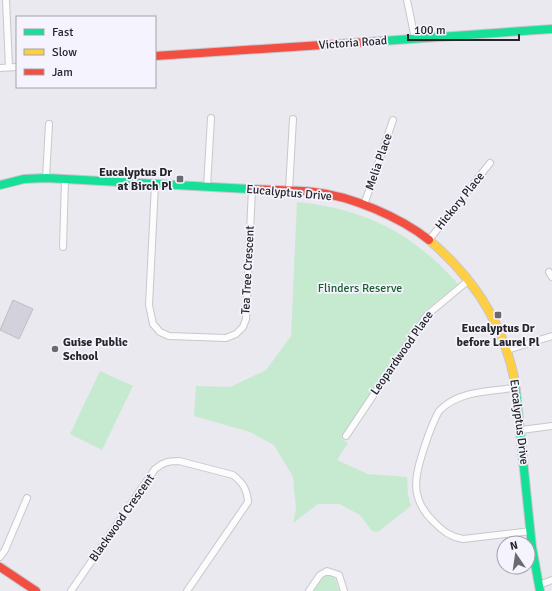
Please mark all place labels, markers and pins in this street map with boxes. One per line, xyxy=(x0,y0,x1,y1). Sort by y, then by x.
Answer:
place label: Eucalyptus Dr at Birch Pl xyxy=(99,165,172,194)
marker: Eucalyptus Dr at Birch Pl xyxy=(175,174,185,184)
marker: Eucalyptus Dr before Laurel Pl xyxy=(493,310,503,320)
place label: Eucalyptus Dr before Laurel Pl xyxy=(457,321,540,350)
place label: Guise Public School xyxy=(63,335,128,364)
marker: Guise Public School xyxy=(50,344,60,354)

